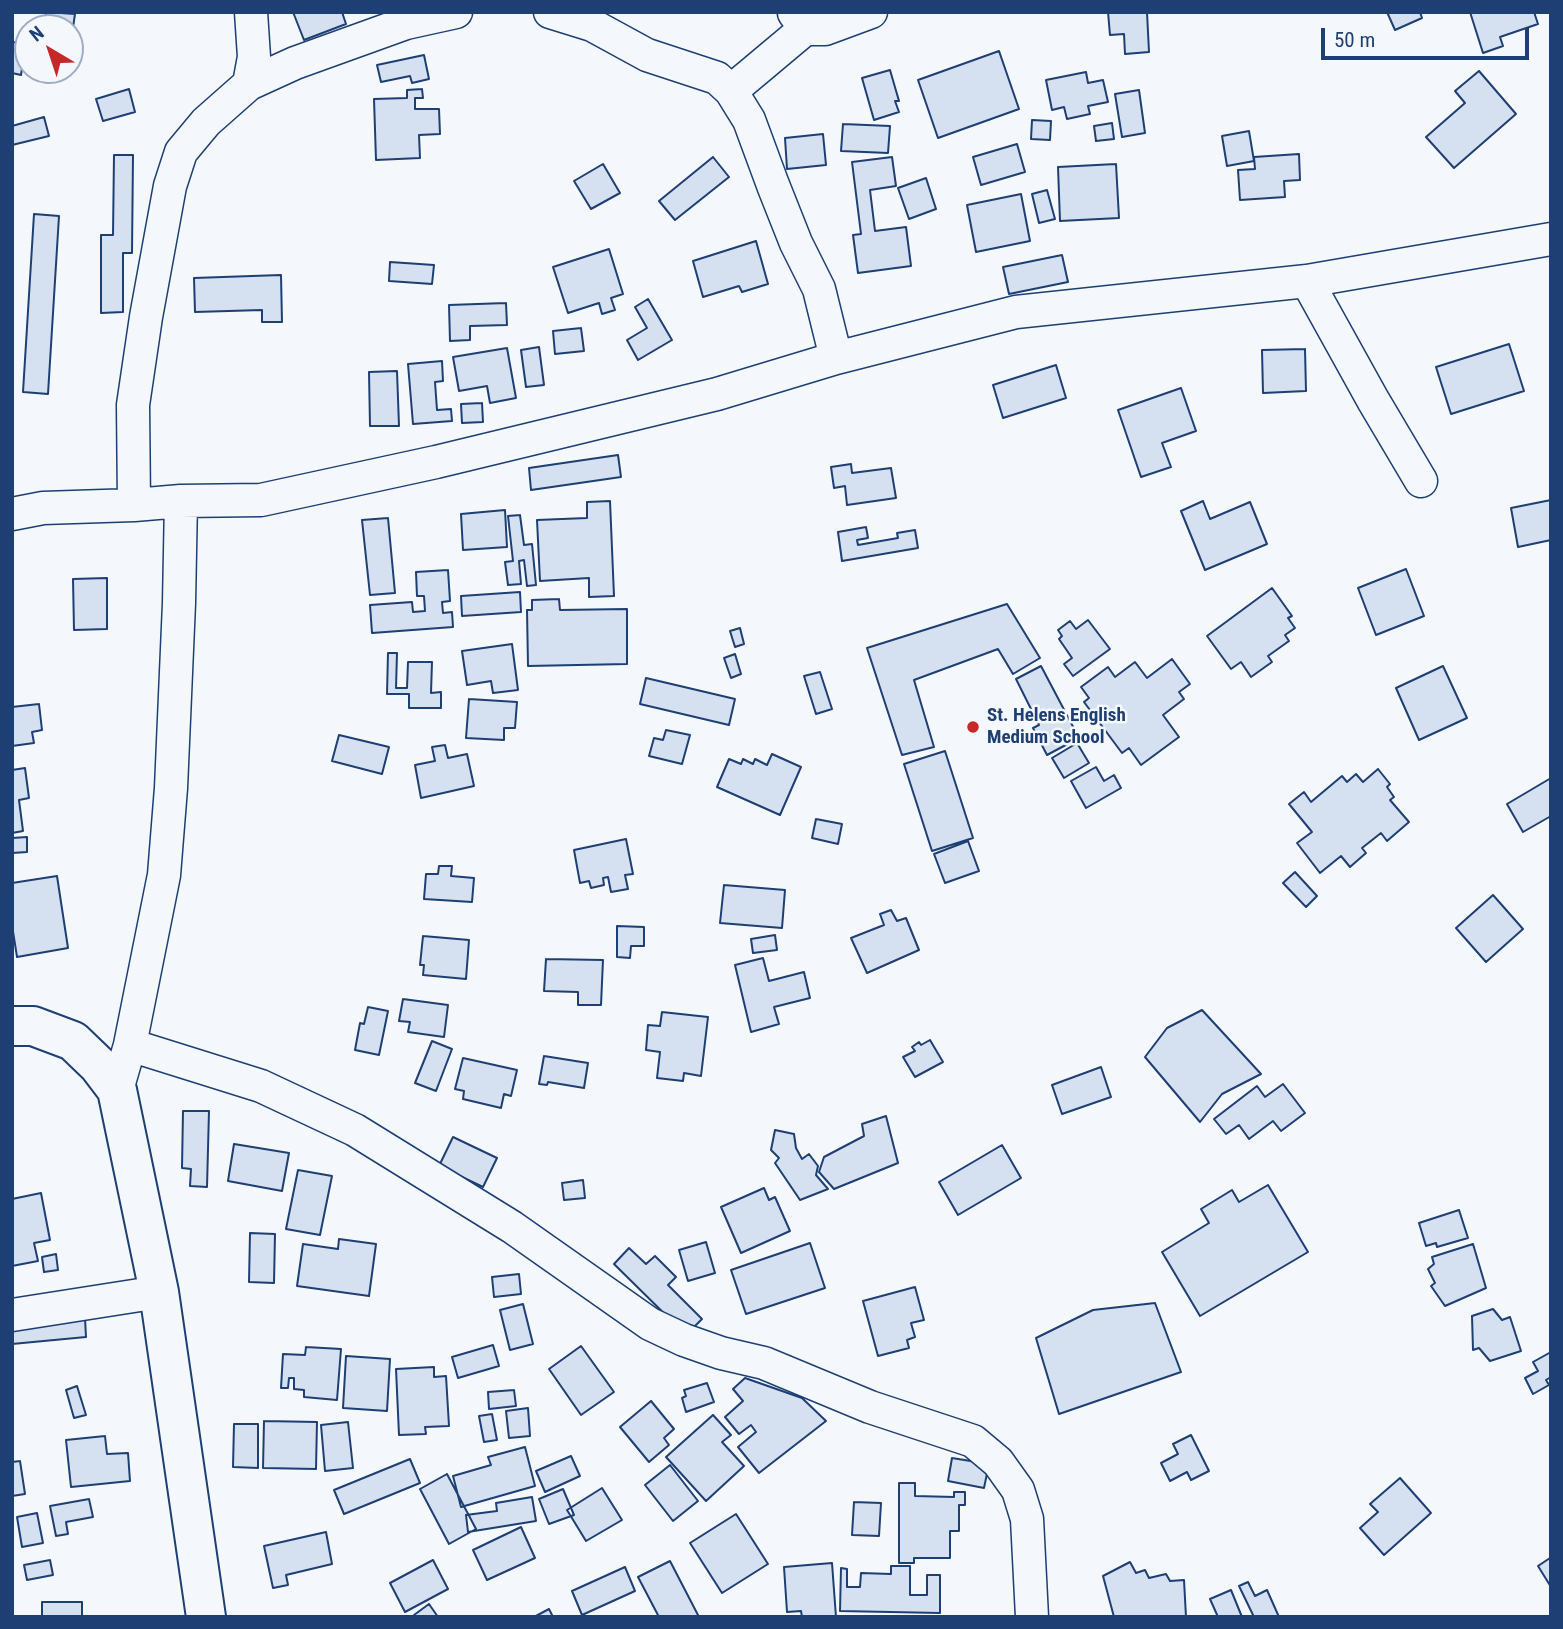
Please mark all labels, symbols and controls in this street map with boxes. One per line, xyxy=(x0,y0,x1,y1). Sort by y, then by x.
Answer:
north arrow xyxy=(14,14,84,84)
scale bar xyxy=(1325,14,1533,58)
text: N xyxy=(25,21,48,46)
text: 50 m xyxy=(1334,28,1375,52)
place label: St. Helens English Medium School xyxy=(987,705,1126,749)
marker: St. Helens English Medium School xyxy=(965,719,981,735)

